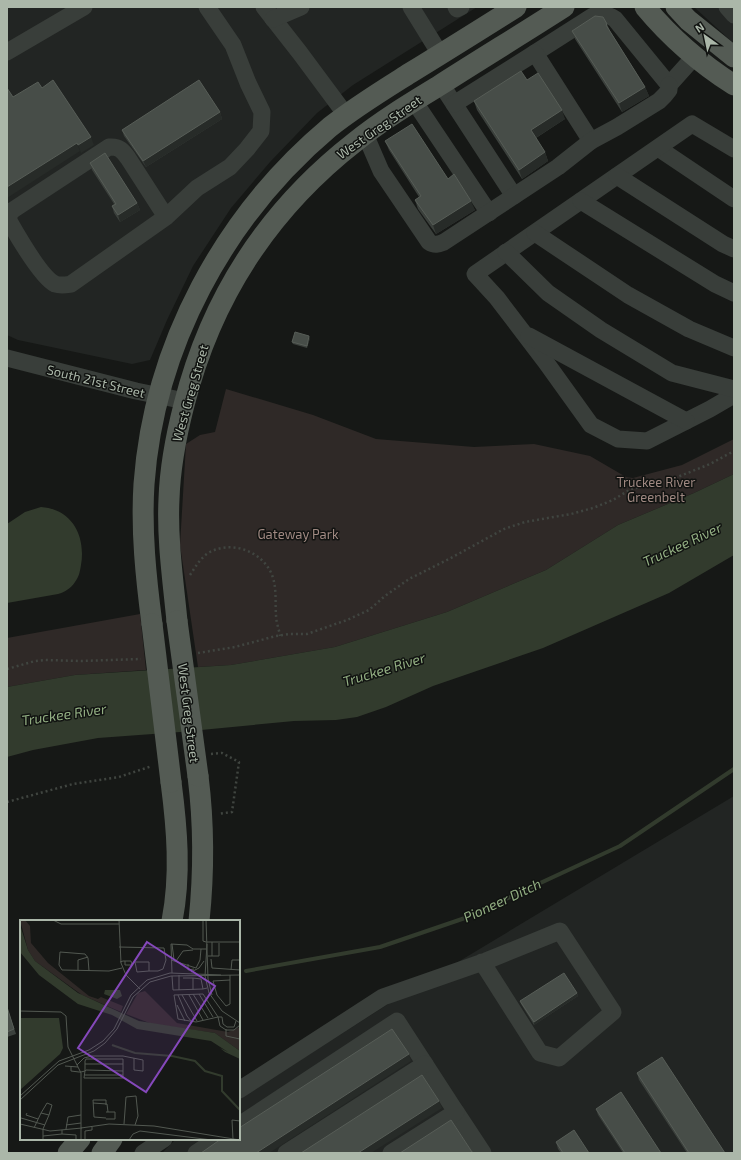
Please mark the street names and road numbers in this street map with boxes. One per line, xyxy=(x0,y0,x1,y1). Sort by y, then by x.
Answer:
street label: West Greg Street xyxy=(333,92,425,162)
street label: West Greg Street xyxy=(169,343,211,443)
street label: South 21st Street xyxy=(45,361,147,401)
street label: West Greg Street xyxy=(175,662,203,764)

